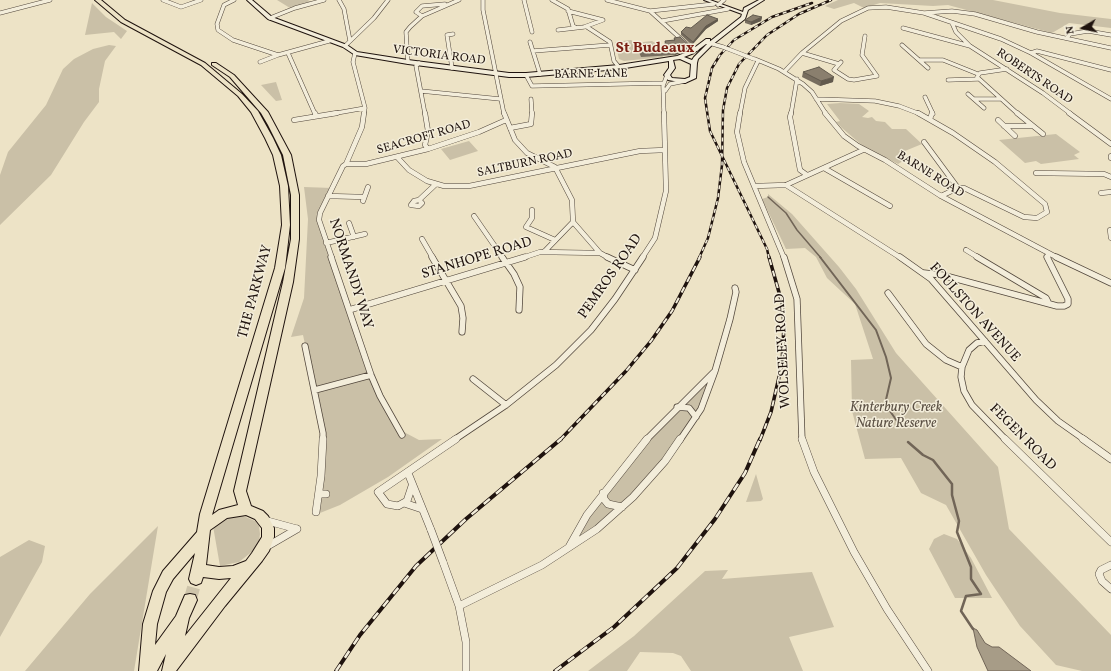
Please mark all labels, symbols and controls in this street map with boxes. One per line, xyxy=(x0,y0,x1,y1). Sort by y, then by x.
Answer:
north arrow xyxy=(1063,8,1103,48)
text: N xyxy=(1063,25,1079,35)
district label: St Budeaux xyxy=(616,40,694,58)
street label: VICTORIA ROAD xyxy=(392,43,486,69)
street label: ROBERTS ROAD xyxy=(993,46,1075,108)
street label: BARNE LANE xyxy=(554,67,628,83)
street label: SEACROFT ROAD xyxy=(375,118,473,158)
street label: SALTBURN ROAD xyxy=(476,147,574,181)
street label: BARNE ROAD xyxy=(894,149,966,201)
street label: NORMANDY WAY xyxy=(324,217,376,331)
street label: PEMROS ROAD xyxy=(576,231,646,323)
street label: STANHOPE ROAD xyxy=(420,234,534,284)
street label: THE PARKWAY xyxy=(235,243,277,341)
street label: FOULSTON AVENUE xyxy=(925,260,1023,366)
street label: WOLSELEY ROAD xyxy=(773,293,795,409)
park label: Kinterbury Creek Nature Reserve xyxy=(850,400,942,432)
street label: FEGEN ROAD xyxy=(985,401,1059,475)

